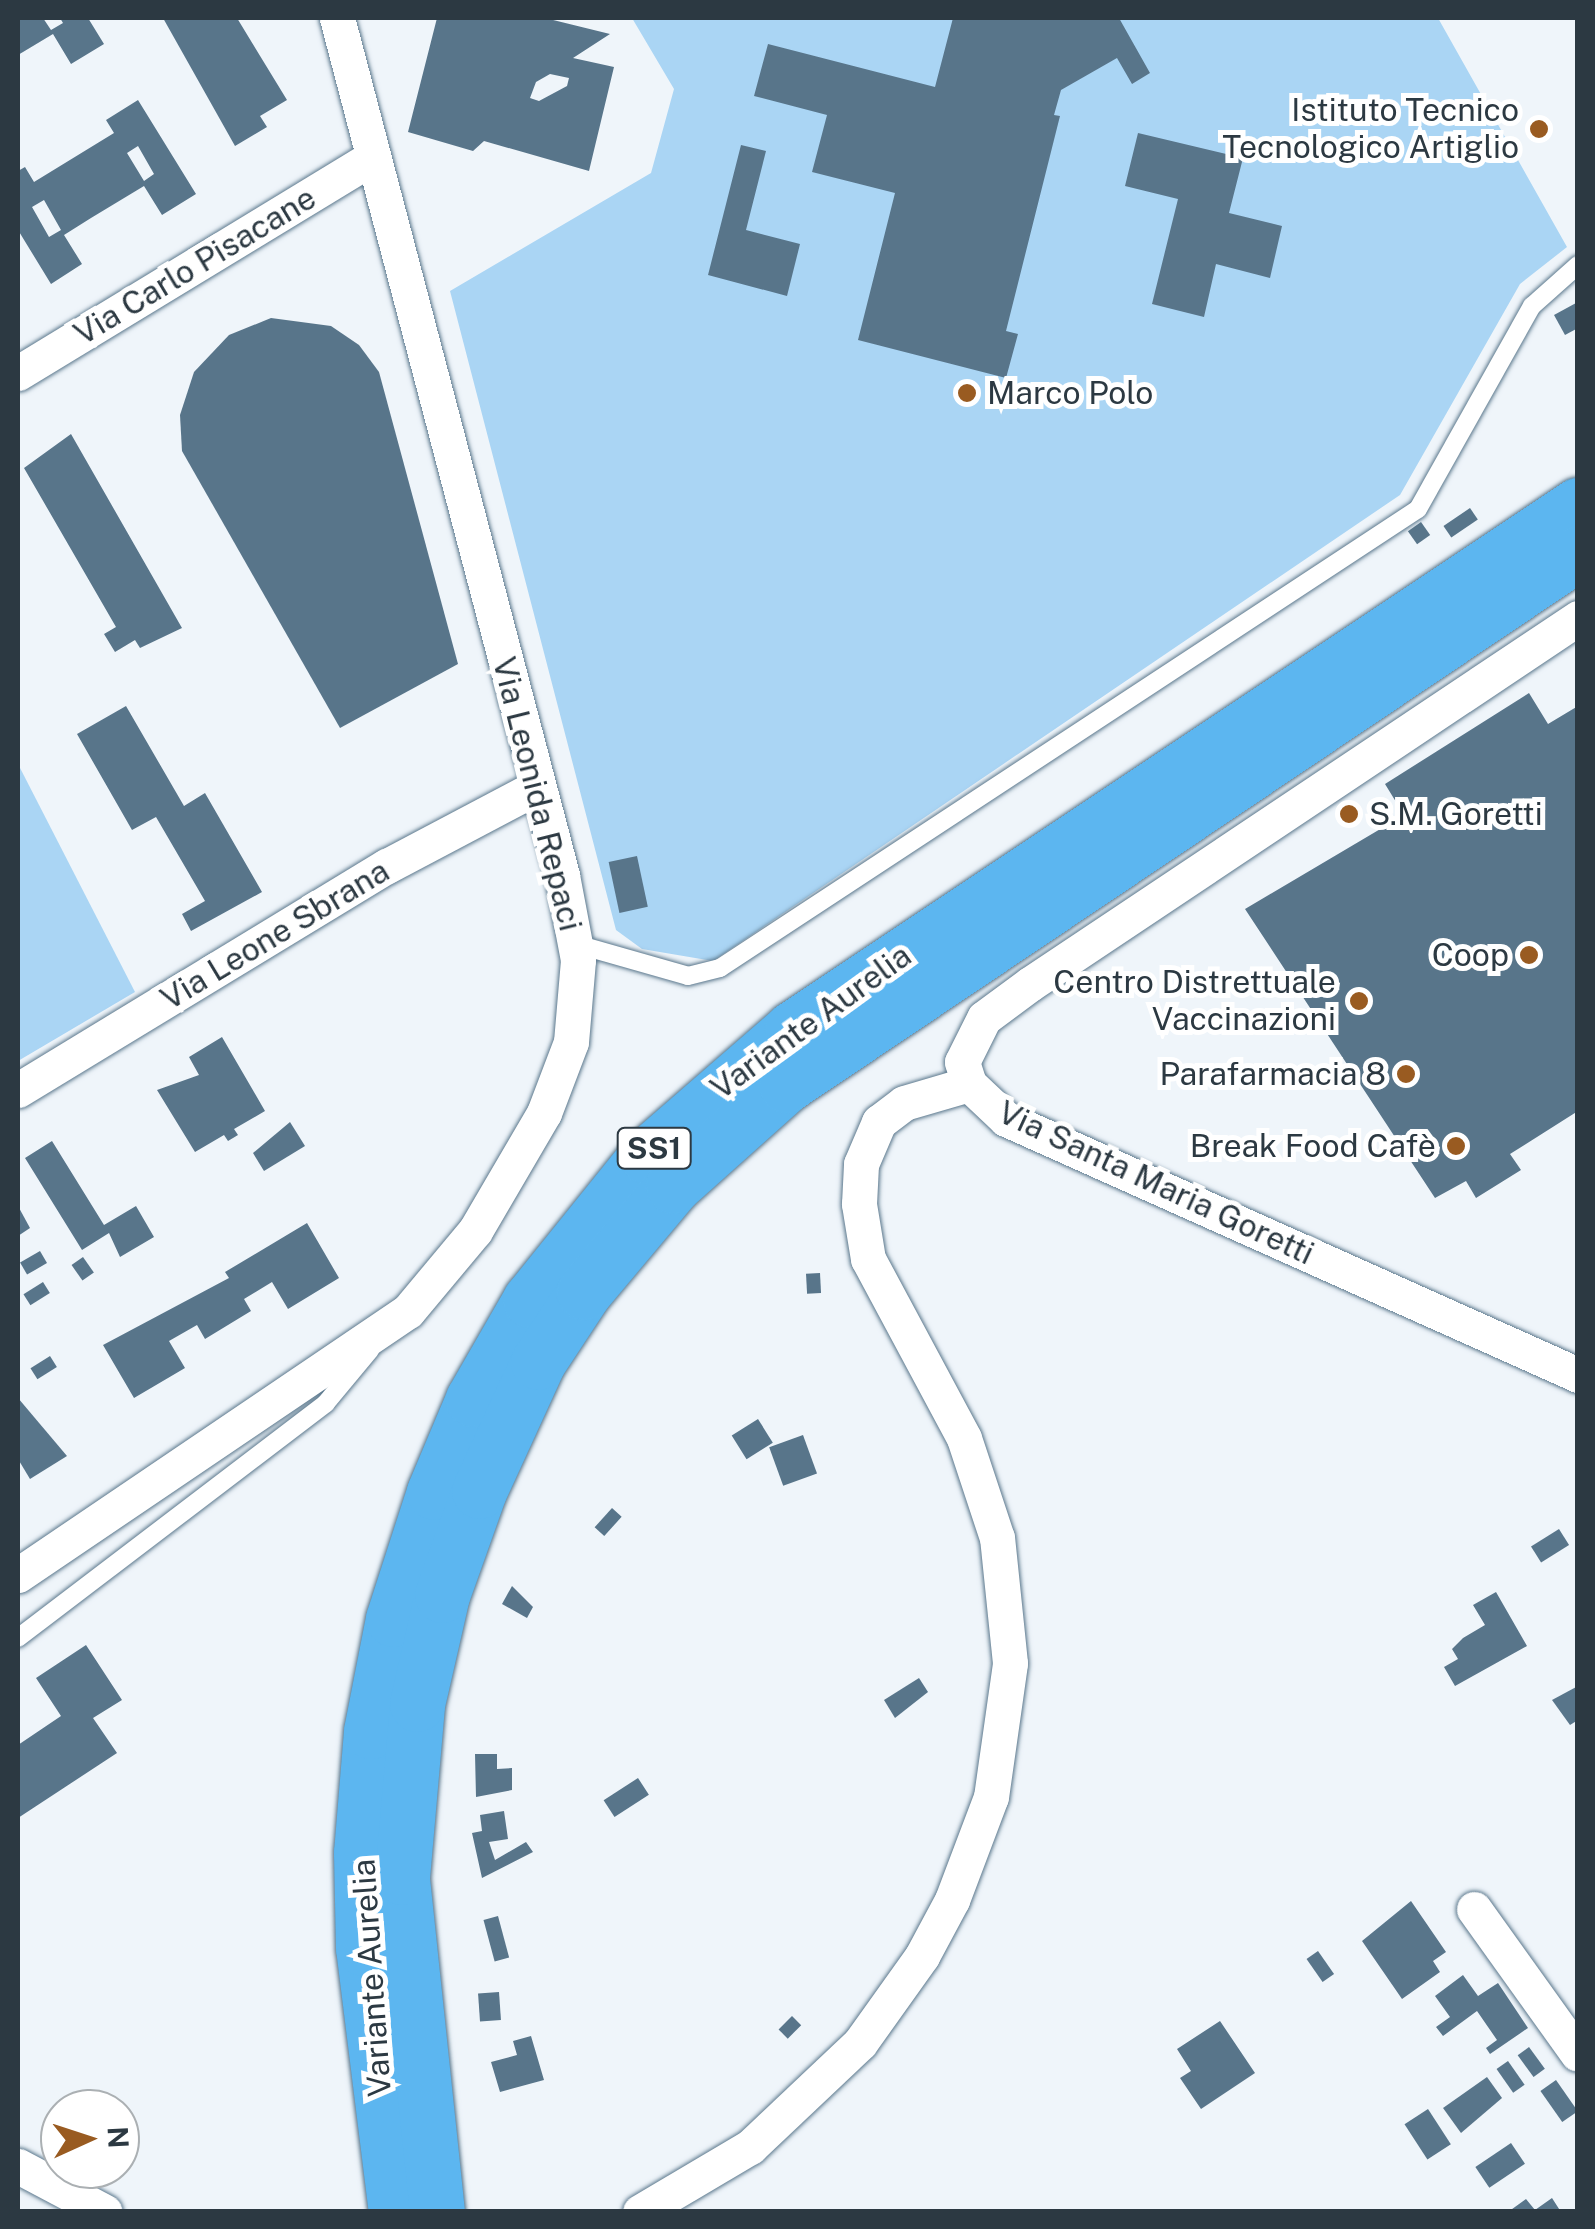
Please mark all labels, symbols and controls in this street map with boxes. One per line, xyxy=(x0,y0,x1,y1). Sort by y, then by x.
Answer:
place label: Istituto Tecnico Tecnologico Artiglio xyxy=(1222,92,1519,167)
marker: Istituto Tecnico Tecnologico Artiglio xyxy=(1528,118,1550,140)
street label: Via Carlo Pisacane xyxy=(67,179,323,353)
place label: Marco Polo xyxy=(987,374,1154,412)
marker: Marco Polo xyxy=(956,382,978,404)
street label: Via Leonida Repaci xyxy=(484,653,590,935)
place label: S.M. Goretti xyxy=(1369,795,1543,833)
marker: S.M. Goretti xyxy=(1338,803,1360,825)
street label: Via Leone Sbrana xyxy=(154,852,396,1018)
street label: Variante Aurelia xyxy=(703,936,919,1108)
place label: Coop xyxy=(1432,936,1509,974)
marker: Coop xyxy=(1518,944,1540,966)
place label: Centro Distrettuale Vaccinazioni xyxy=(1053,964,1336,1039)
marker: Centro Distrettuale Vaccinazioni xyxy=(1346,988,1372,1014)
place label: Parafarmacia 8 xyxy=(1160,1055,1386,1093)
marker: Parafarmacia 8 xyxy=(1395,1063,1417,1085)
street label: Via Santa Maria Goretti xyxy=(992,1093,1320,1273)
road number: SS1 xyxy=(616,1123,692,1173)
place label: Break Food Cafè xyxy=(1190,1127,1436,1165)
marker: Break Food Cafè xyxy=(1445,1135,1467,1157)
street label: Variante Aurelia xyxy=(345,1858,399,2098)
north arrow xyxy=(40,2089,140,2189)
text: N xyxy=(101,2126,136,2149)

